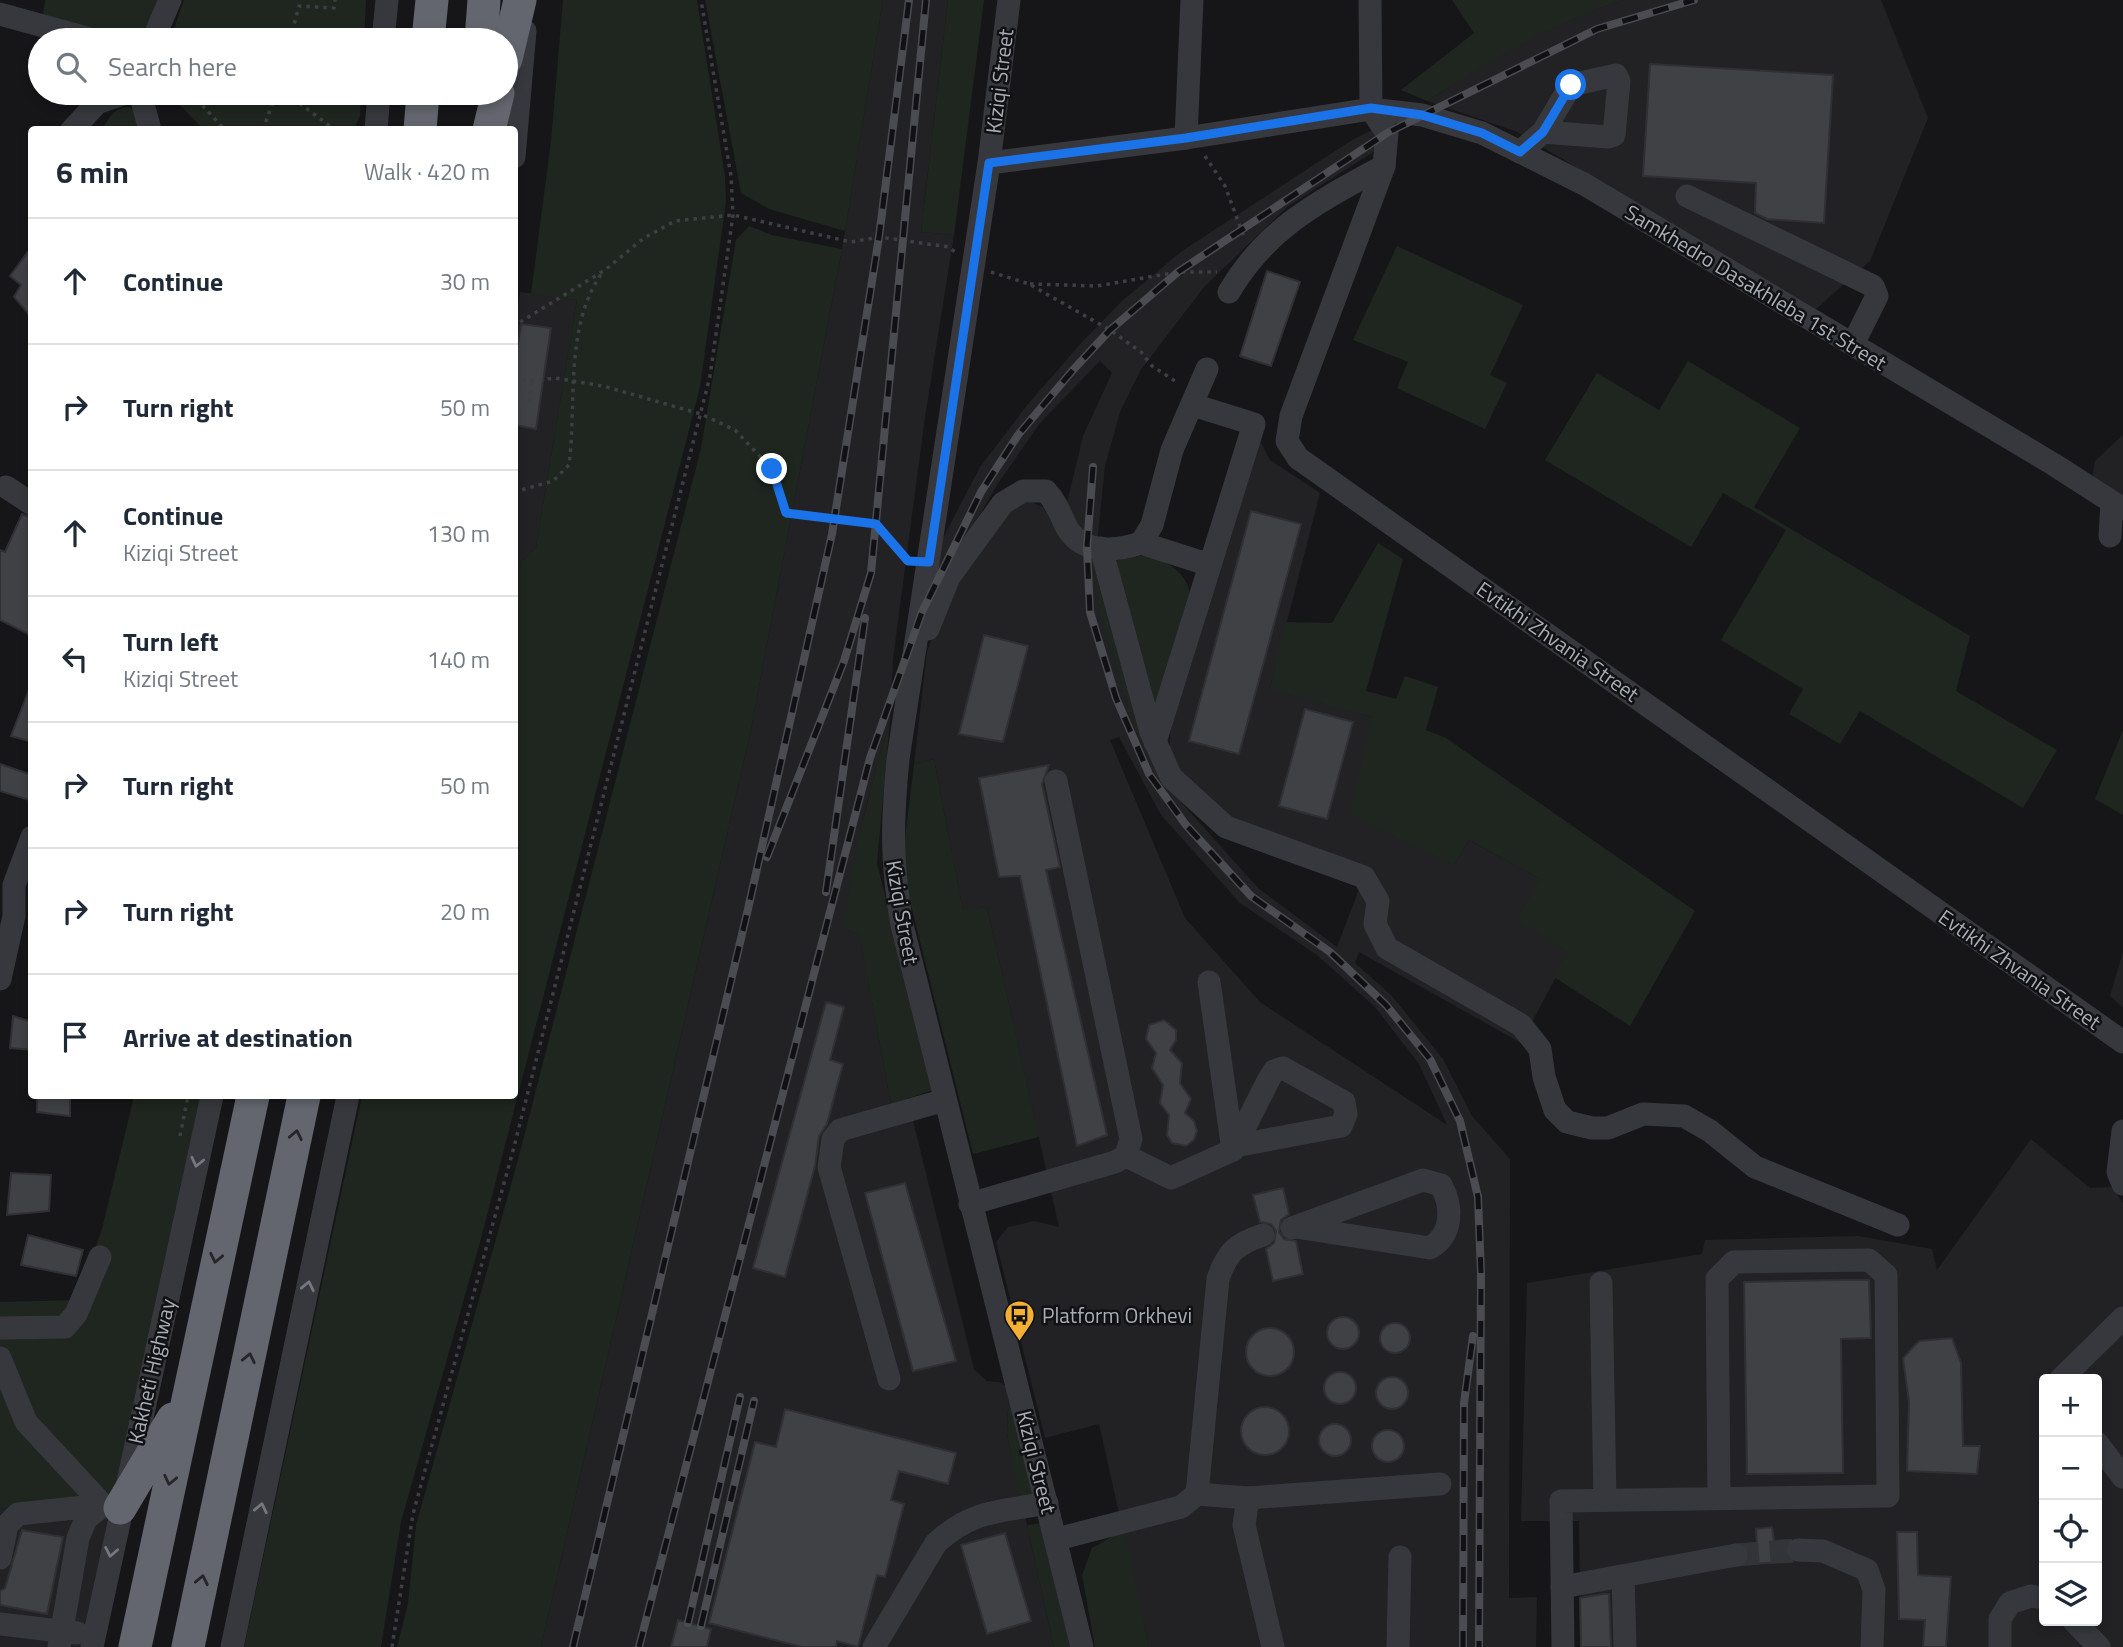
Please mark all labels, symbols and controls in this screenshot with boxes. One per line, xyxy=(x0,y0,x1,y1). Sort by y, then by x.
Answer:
street label: Kiziqi Street xyxy=(977,26,1021,135)
search box xyxy=(28,28,518,105)
text: Search here xyxy=(108,47,237,86)
icon: search xyxy=(52,48,90,86)
route start xyxy=(1555,69,1586,100)
text: 6 min xyxy=(56,149,129,195)
text: Walk · 420 m xyxy=(364,154,490,189)
street label: Samkhedro Dasakhleba 1st Street xyxy=(1619,196,1893,378)
icon: ahead xyxy=(56,262,94,300)
text: Continue xyxy=(123,262,223,301)
text: 30 m xyxy=(440,264,490,299)
icon: right xyxy=(56,388,94,426)
text: Turn right xyxy=(123,388,234,427)
text: 50 m xyxy=(440,390,490,425)
route end xyxy=(756,453,787,484)
text: Continue xyxy=(123,496,223,535)
icon: ahead xyxy=(56,514,94,552)
text: 130 m xyxy=(427,516,490,551)
text: Kiziqi Street xyxy=(123,535,238,570)
street label: Evtikhi Zhvania Street xyxy=(1470,573,1646,710)
text: Turn left xyxy=(123,622,218,661)
icon: left xyxy=(56,640,94,678)
text: 140 m xyxy=(427,642,490,677)
text: Kiziqi Street xyxy=(123,661,238,696)
icon: right xyxy=(56,766,94,804)
text: Turn right xyxy=(123,766,234,805)
text: 50 m xyxy=(440,768,490,803)
street label: Kiziqi Street xyxy=(878,857,928,967)
icon: right xyxy=(56,892,94,930)
text: Turn right xyxy=(123,892,234,931)
text: 20 m xyxy=(440,894,490,929)
street label: Evtikhi Zhvania Street xyxy=(1932,901,2108,1038)
icon: arrive xyxy=(56,1018,94,1056)
text: Arrive at destination xyxy=(123,1018,353,1057)
one-way arrow xyxy=(287,1129,302,1141)
one-way arrow xyxy=(191,1156,206,1168)
one-way arrow xyxy=(210,1252,225,1264)
one-way arrow xyxy=(299,1280,314,1292)
street label: Kakheti Highway xyxy=(119,1295,183,1447)
bus stop icon: Platform Orkhevi xyxy=(1002,1298,1036,1342)
place label: Platform Orkhevi xyxy=(1042,1299,1192,1331)
one-way arrow xyxy=(241,1352,256,1364)
map controls xyxy=(2039,1374,2102,1626)
button: + xyxy=(2039,1374,2102,1437)
street label: Kiziqi Street xyxy=(1009,1407,1065,1517)
button: − xyxy=(2039,1437,2102,1500)
one-way arrow xyxy=(163,1474,178,1486)
button: locate xyxy=(2039,1500,2102,1563)
one-way arrow xyxy=(253,1502,268,1514)
one-way arrow xyxy=(105,1546,120,1558)
button: layers xyxy=(2039,1563,2102,1626)
one-way arrow xyxy=(194,1574,209,1586)

